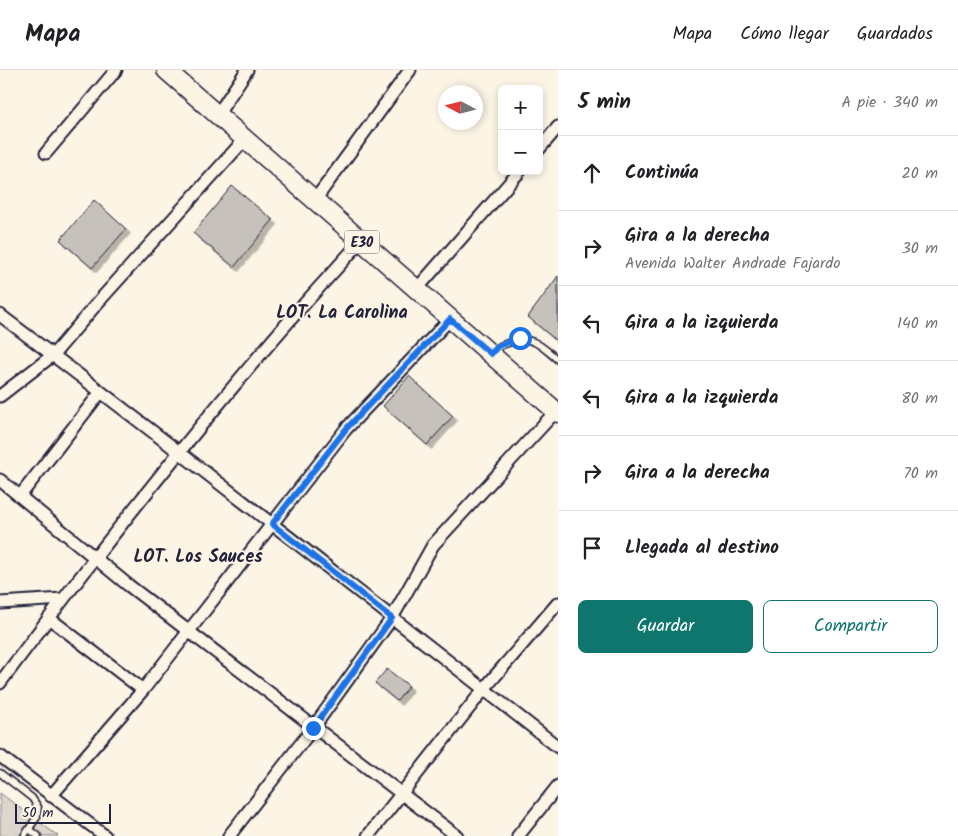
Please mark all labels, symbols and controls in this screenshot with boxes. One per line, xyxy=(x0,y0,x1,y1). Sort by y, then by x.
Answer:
text: Mapa xyxy=(25,15,81,54)
text: Mapa xyxy=(673,20,712,49)
text: Cómo llegar xyxy=(740,20,829,49)
text: Guardados xyxy=(857,20,933,49)
north arrow xyxy=(438,85,483,130)
map controls xyxy=(498,85,543,175)
button: + xyxy=(498,85,543,130)
text: 5 min xyxy=(578,86,631,119)
text: A pie · 340 m xyxy=(841,90,938,115)
button: − xyxy=(498,130,543,175)
text: Continúa xyxy=(625,158,699,188)
icon: ahead xyxy=(578,159,606,187)
text: 20 m xyxy=(902,161,938,186)
text: Gira a la derecha xyxy=(625,221,770,251)
road number: E30 xyxy=(344,230,380,253)
icon: right xyxy=(578,234,606,262)
text: 30 m xyxy=(902,236,938,261)
text: Avenida Walter Andrade Fajardo xyxy=(625,251,841,276)
district label: LOT. La Carolina xyxy=(276,299,408,328)
text: Gira a la izquierda xyxy=(625,308,778,338)
icon: left xyxy=(578,309,606,337)
text: 140 m xyxy=(897,311,938,336)
route start xyxy=(509,327,532,350)
text: Gira a la izquierda xyxy=(625,383,778,413)
icon: left xyxy=(578,384,606,412)
text: 80 m xyxy=(901,386,938,411)
text: Gira a la derecha xyxy=(625,458,770,488)
icon: right xyxy=(578,459,606,487)
text: 70 m xyxy=(903,461,938,486)
text: Llegada al destino xyxy=(625,533,779,563)
icon: arrive xyxy=(578,534,606,562)
district label: LOT. Los Sauces xyxy=(133,543,263,572)
button: Guardar xyxy=(578,600,753,653)
button: Compartir xyxy=(763,600,938,653)
route end xyxy=(302,717,325,740)
scale bar xyxy=(15,801,111,824)
text: 50 m xyxy=(22,802,53,824)

